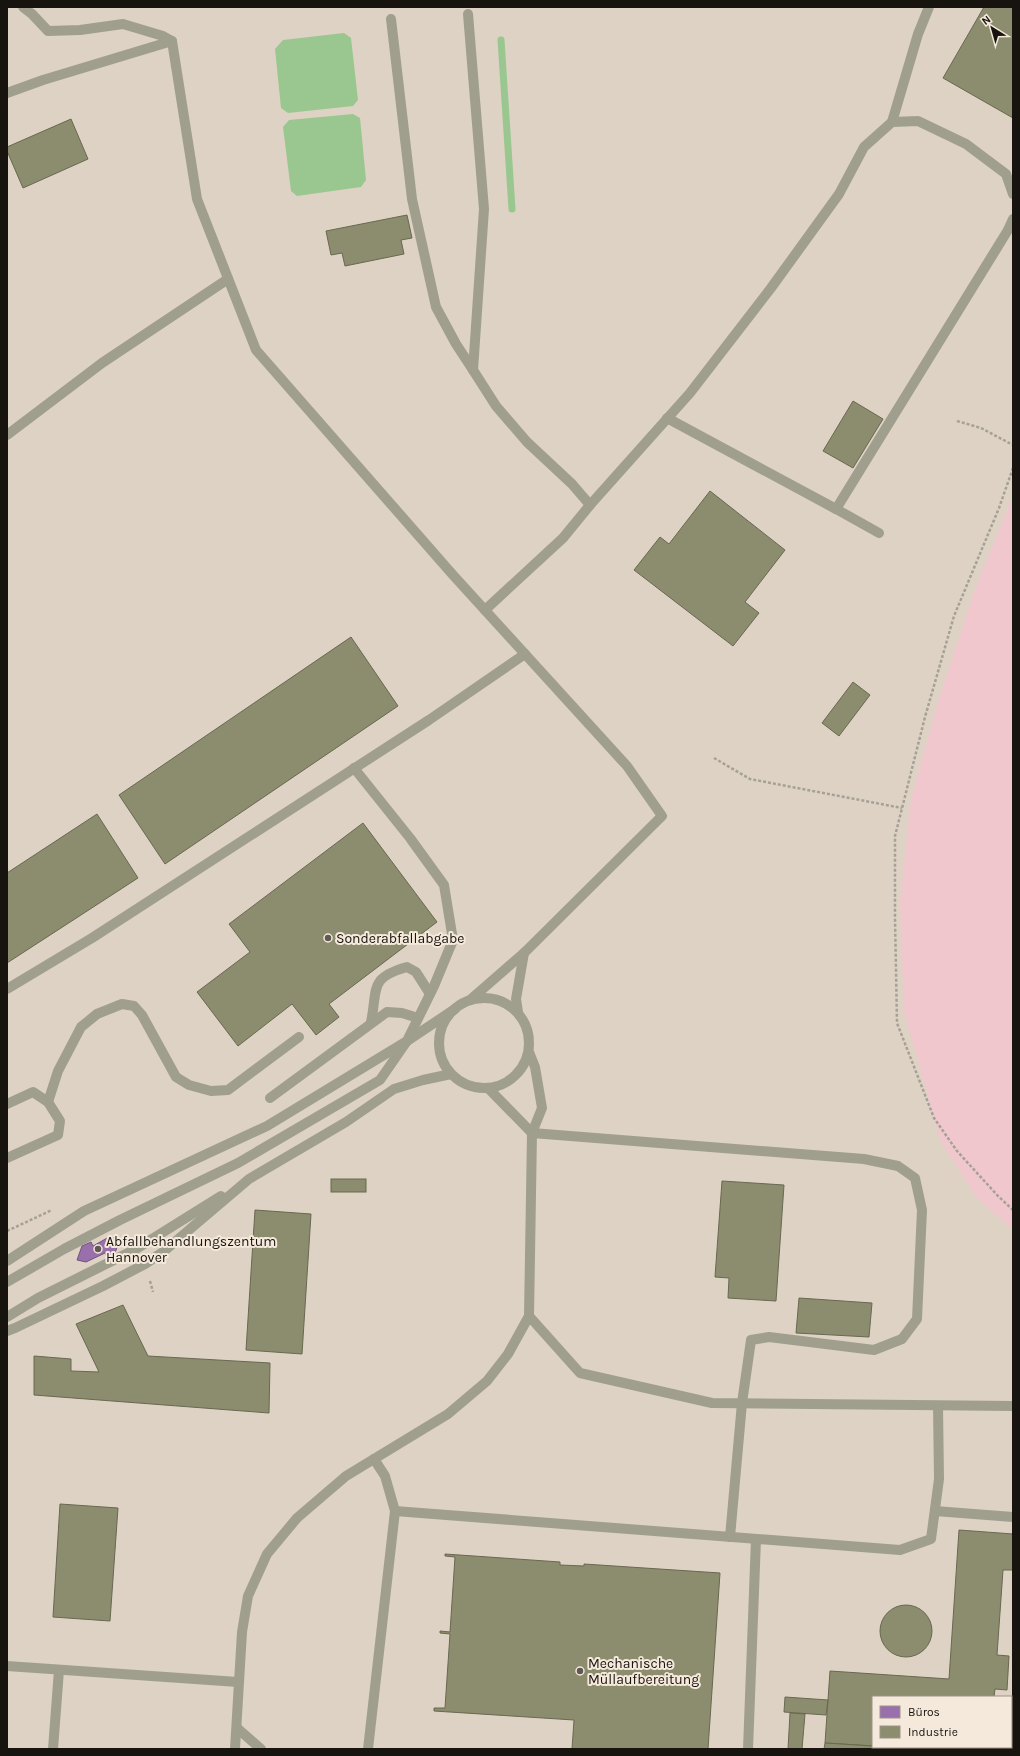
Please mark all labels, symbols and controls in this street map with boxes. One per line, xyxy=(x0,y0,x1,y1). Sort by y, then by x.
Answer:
north arrow xyxy=(972,8,1012,48)
text: N xyxy=(979,13,993,28)
place label: Sonderabfallabgabe xyxy=(336,930,465,947)
marker: Sonderabfallabgabe xyxy=(323,933,333,943)
place label: Abfallbehandlungszentum Hannover xyxy=(106,1233,276,1266)
marker: Abfallbehandlungszentum Hannover xyxy=(93,1244,103,1254)
place label: Mechanische Müllaufbereitung xyxy=(588,1655,699,1688)
marker: Mechanische Müllaufbereitung xyxy=(575,1666,585,1676)
legend xyxy=(872,1696,1012,1748)
text: Büros xyxy=(908,1705,940,1719)
text: Industrie xyxy=(908,1725,958,1739)

